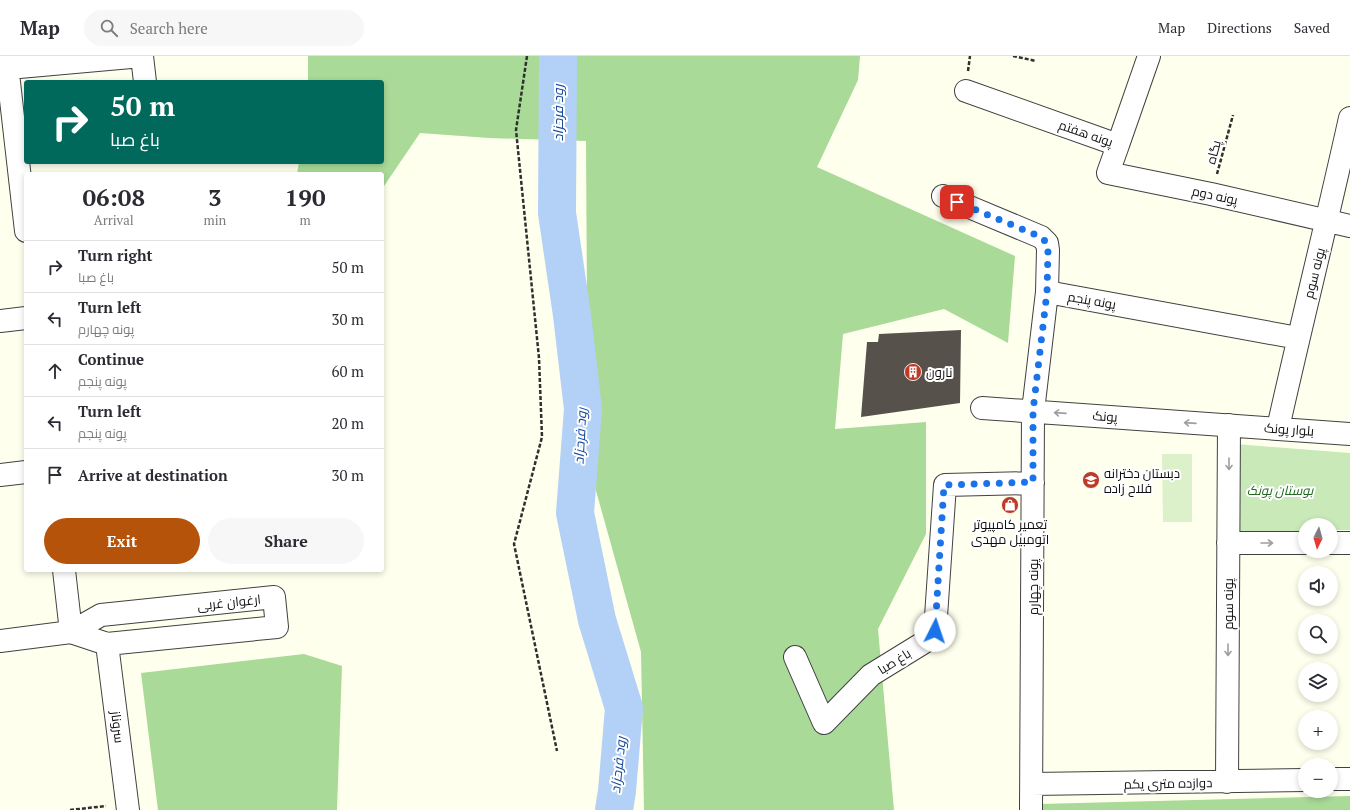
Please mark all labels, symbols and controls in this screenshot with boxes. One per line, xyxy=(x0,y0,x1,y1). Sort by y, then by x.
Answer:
search box xyxy=(84,10,364,46)
text: Map xyxy=(20,15,60,40)
icon: search xyxy=(98,17,120,39)
text: Search here xyxy=(130,18,208,38)
text: Map xyxy=(1158,18,1185,37)
text: Directions xyxy=(1207,18,1272,37)
text: Saved xyxy=(1294,18,1330,37)
water label: رود فرحزاد xyxy=(548,83,567,141)
text: 50 m xyxy=(110,87,175,124)
icon: right xyxy=(44,96,96,148)
street label: پونه هفتم xyxy=(1056,115,1116,152)
text: باغ صبا xyxy=(110,127,160,151)
street label: پگاه xyxy=(1201,138,1226,166)
text: 06:08 xyxy=(82,181,145,213)
text: 3 xyxy=(208,181,222,213)
text: 190 xyxy=(285,181,325,213)
street label: پونه دوم xyxy=(1190,181,1240,210)
pin xyxy=(940,185,974,219)
icon: arrive xyxy=(946,191,968,213)
text: Arrival xyxy=(94,211,134,229)
text: min xyxy=(203,211,226,229)
text: m xyxy=(300,211,311,229)
text: Turn right xyxy=(78,245,153,265)
street label: پونه سوم xyxy=(1299,245,1330,300)
icon: right xyxy=(44,256,66,278)
text: 50 m xyxy=(331,257,364,277)
text: باغ صبا xyxy=(78,268,114,286)
street label: پونه پنجم xyxy=(1066,287,1118,314)
text: Turn left xyxy=(78,297,142,317)
icon: left xyxy=(44,308,66,330)
text: 30 m xyxy=(331,309,364,329)
text: پونه چهارم xyxy=(78,320,134,338)
text: Continue xyxy=(78,349,144,369)
icon: ahead xyxy=(44,360,66,382)
text: 60 m xyxy=(331,361,364,381)
building icon: نارون xyxy=(903,362,923,382)
place label: نارون xyxy=(926,363,952,381)
text: پونه پنجم xyxy=(78,372,127,390)
text: Turn left xyxy=(78,401,142,421)
water label: رود فرحزاد xyxy=(569,406,591,465)
street label: پونک xyxy=(1092,406,1119,427)
one-way arrow xyxy=(1054,410,1067,417)
icon: left xyxy=(44,412,66,434)
text: 20 m xyxy=(331,413,364,433)
street label: بلوار پونک xyxy=(1263,418,1315,441)
one-way arrow xyxy=(1184,419,1197,426)
text: پونه پنجم xyxy=(78,424,127,442)
one-way arrow xyxy=(1225,457,1233,470)
icon: arrive xyxy=(44,464,66,486)
place label: دبستان دخترانه فلاح زاده xyxy=(1104,464,1180,497)
text: Arrive at destination xyxy=(78,465,228,485)
text: 30 m xyxy=(331,465,364,485)
school or university icon: دبستان دخترانه فلاح زاده xyxy=(1081,470,1101,490)
park label: بوستان پونک xyxy=(1247,481,1315,499)
shop icon: تعمیر کامپیوتر اتومبیل مهدی xyxy=(1000,495,1020,515)
place label: تعمیر کامپیوتر اتومبیل مهدی xyxy=(971,515,1049,548)
button: Exit xyxy=(44,518,200,564)
button: Share xyxy=(208,518,364,564)
north arrow xyxy=(1298,518,1338,558)
map controls xyxy=(1298,518,1338,798)
one-way arrow xyxy=(1260,539,1273,547)
street label: پونه چهارم xyxy=(1024,558,1043,615)
button: sound xyxy=(1298,566,1338,606)
street label: پونه سوم xyxy=(1219,578,1238,630)
street label: ارغوان غربی xyxy=(196,590,262,614)
position arrow xyxy=(914,610,956,652)
button: search xyxy=(1298,614,1338,654)
one-way arrow xyxy=(1224,643,1232,656)
street label: باغ صبا xyxy=(874,644,914,678)
button: layers xyxy=(1298,662,1338,702)
street label: سروناز xyxy=(107,709,129,744)
button: + xyxy=(1298,710,1338,750)
water label: رود فرحزاد xyxy=(605,734,630,794)
button: − xyxy=(1298,758,1338,798)
street label: دوازده متری یکم xyxy=(1123,773,1213,794)

